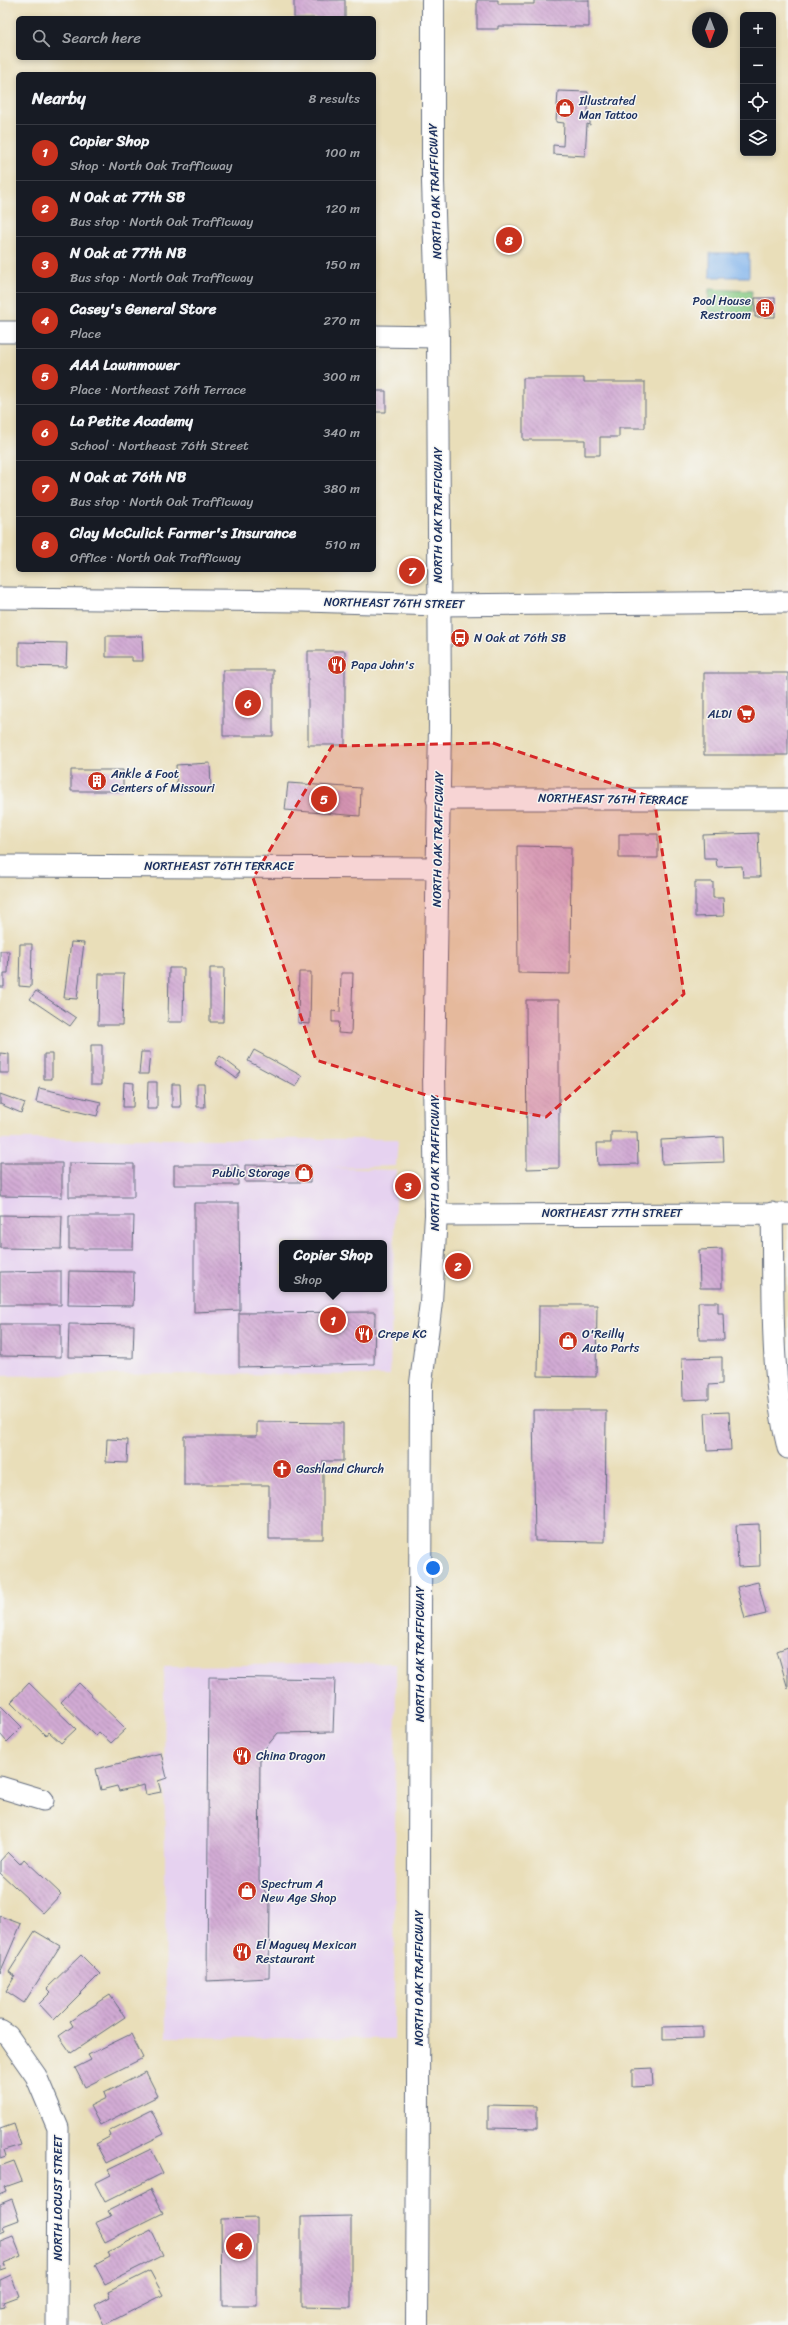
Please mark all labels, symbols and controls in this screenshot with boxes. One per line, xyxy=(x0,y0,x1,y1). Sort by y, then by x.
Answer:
north arrow xyxy=(692,12,728,48)
map controls xyxy=(740,12,776,156)
button: + xyxy=(740,12,776,48)
search box xyxy=(16,16,376,60)
text: Search here xyxy=(62,25,141,51)
icon: search xyxy=(30,27,52,49)
button: − xyxy=(740,48,776,84)
text: Nearby xyxy=(32,83,86,113)
button: locate xyxy=(740,84,776,120)
text: 8 results xyxy=(308,87,360,110)
place label: Illustrated Man Tattoo xyxy=(578,90,638,126)
shop icon: Illustrated Man Tattoo xyxy=(554,97,576,119)
button: layers xyxy=(740,120,776,156)
street label: NORTH OAK TRAFFICWAY xyxy=(422,122,448,259)
text: Copier Shop xyxy=(70,128,149,154)
text: 1 xyxy=(42,141,48,164)
text: 100 m xyxy=(325,141,360,164)
text: Shop · North Oak Trafficway xyxy=(70,154,233,177)
text: N Oak at 77th SB xyxy=(70,184,185,210)
text: 2 xyxy=(41,197,49,220)
text: 120 m xyxy=(325,197,360,220)
text: Bus stop · North Oak Trafficway xyxy=(70,210,253,233)
pin: 8 xyxy=(496,225,522,255)
text: N Oak at 77th NB xyxy=(70,240,186,266)
text: 3 xyxy=(41,253,49,276)
text: 150 m xyxy=(325,253,360,276)
text: Bus stop · North Oak Trafficway xyxy=(70,266,253,289)
place label: Pool House Restroom xyxy=(692,290,751,326)
text: Casey's General Store xyxy=(70,296,216,322)
building icon: Pool House Restroom xyxy=(754,297,776,319)
text: 4 xyxy=(41,309,49,332)
text: 270 m xyxy=(323,309,360,332)
text: Place xyxy=(70,322,101,345)
text: AAA Lawnmower xyxy=(70,352,179,378)
text: 5 xyxy=(41,365,49,388)
text: 300 m xyxy=(323,365,360,388)
text: Place · Northeast 76th Terrace xyxy=(70,378,246,401)
text: La Petite Academy xyxy=(70,408,193,434)
text: 6 xyxy=(41,421,49,444)
text: 340 m xyxy=(323,421,360,444)
text: School · Northeast 76th Street xyxy=(70,434,249,457)
street label: NORTH OAK TRAFFICWAY xyxy=(427,447,449,583)
text: N Oak at 76th NB xyxy=(70,464,186,490)
text: 7 xyxy=(41,477,49,500)
text: 380 m xyxy=(323,477,360,500)
text: Bus stop · North Oak Trafficway xyxy=(70,490,253,513)
text: Clay McCulick Farmer's Insurance xyxy=(70,520,296,546)
text: 8 xyxy=(41,533,49,556)
text: 510 m xyxy=(325,533,360,556)
text: Office · North Oak Trafficway xyxy=(70,546,241,569)
pin: 7 xyxy=(399,556,425,586)
street label: NORTHEAST 76TH STREET xyxy=(324,591,465,615)
bus stop icon: N Oak at 76th SB xyxy=(449,627,471,649)
place label: N Oak at 76th SB xyxy=(474,627,567,649)
restaurant icon: Papa John's xyxy=(326,654,348,676)
place label: Papa John's xyxy=(351,654,415,676)
pin: 6 xyxy=(235,688,261,718)
place label: ALDI xyxy=(707,703,732,725)
supermarket icon: ALDI xyxy=(735,703,757,725)
place label: Ankle & Foot Centers of Missouri xyxy=(110,763,215,799)
building icon: Ankle & Foot Centers of Missouri xyxy=(86,770,108,792)
street label: NORTH OAK TRAFFICWAY xyxy=(426,770,450,907)
pin: 5 xyxy=(311,784,337,814)
street label: NORTHEAST 76TH TERRACE xyxy=(538,787,689,811)
street label: NORTHEAST 76TH TERRACE xyxy=(144,855,295,877)
street label: NORTH OAK TRAFFICWAY xyxy=(424,1095,446,1231)
place label: Public Storage xyxy=(212,1162,290,1184)
shop icon: Public Storage xyxy=(293,1162,315,1184)
pin: 3 xyxy=(395,1171,421,1201)
street label: NORTHEAST 77TH STREET xyxy=(542,1202,683,1224)
popup xyxy=(279,1240,387,1292)
text: Copier Shop xyxy=(293,1242,373,1268)
pin: 2 xyxy=(445,1251,471,1281)
text: Shop xyxy=(293,1268,322,1291)
pin: 1 xyxy=(320,1305,346,1335)
restaurant icon: Crepe KC xyxy=(353,1323,375,1345)
place label: Crepe KC xyxy=(378,1323,427,1345)
place label: O'Reilly Auto Parts xyxy=(581,1323,640,1359)
shop icon: O'Reilly Auto Parts xyxy=(557,1330,579,1352)
church icon: Gashland Church xyxy=(271,1458,293,1480)
place label: Gashland Church xyxy=(296,1458,384,1480)
your location xyxy=(423,1558,443,1578)
street label: NORTH OAK TRAFFICWAY xyxy=(409,1586,431,1722)
restaurant icon: China Dragon xyxy=(231,1745,253,1767)
place label: China Dragon xyxy=(256,1745,326,1767)
place label: Spectrum A New Age Shop xyxy=(261,1873,337,1909)
shop icon: Spectrum A New Age Shop xyxy=(236,1880,258,1902)
street label: NORTH OAK TRAFFICWAY xyxy=(408,1910,430,2046)
place label: El Maguey Mexican Restaurant xyxy=(256,1934,357,1970)
restaurant icon: El Maguey Mexican Restaurant xyxy=(231,1941,253,1963)
street label: NORTH LOCUST STREET xyxy=(47,2134,69,2261)
pin: 4 xyxy=(226,2231,252,2261)

